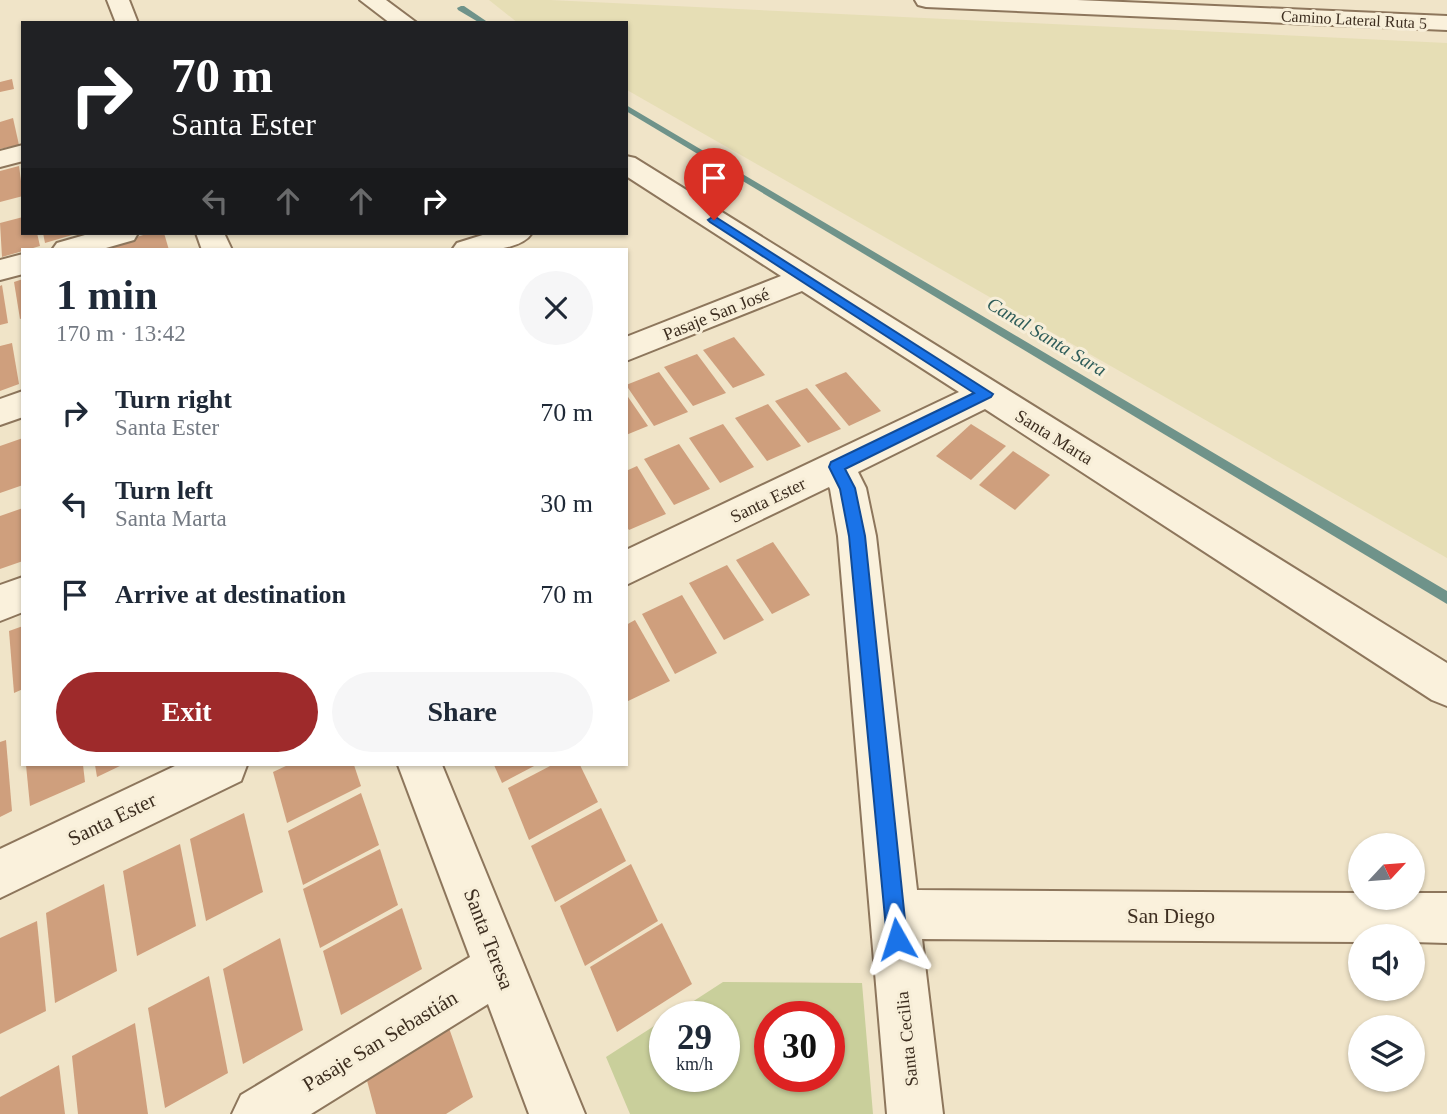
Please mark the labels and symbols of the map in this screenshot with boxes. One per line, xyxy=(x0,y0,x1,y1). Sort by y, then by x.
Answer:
street label: Camino Lateral Ruta 5 xyxy=(1281,7,1427,32)
pin xyxy=(684,148,744,220)
street label: Pasaje San José xyxy=(660,284,772,344)
water label: Canal Santa Sara xyxy=(983,293,1110,380)
street label: Santa Marta xyxy=(1012,405,1096,469)
street label: Santa Ester xyxy=(727,473,809,527)
street label: Santa Ester xyxy=(64,787,160,851)
north arrow xyxy=(1348,833,1424,910)
street label: Santa Teresa xyxy=(459,885,519,993)
position arrow xyxy=(860,902,934,976)
street label: San Diego xyxy=(1127,904,1215,928)
street label: Pasaje San Sebastián xyxy=(298,985,462,1097)
street label: Santa Cecilia xyxy=(892,990,922,1088)
speed limit sign: 30 xyxy=(754,1001,845,1092)

